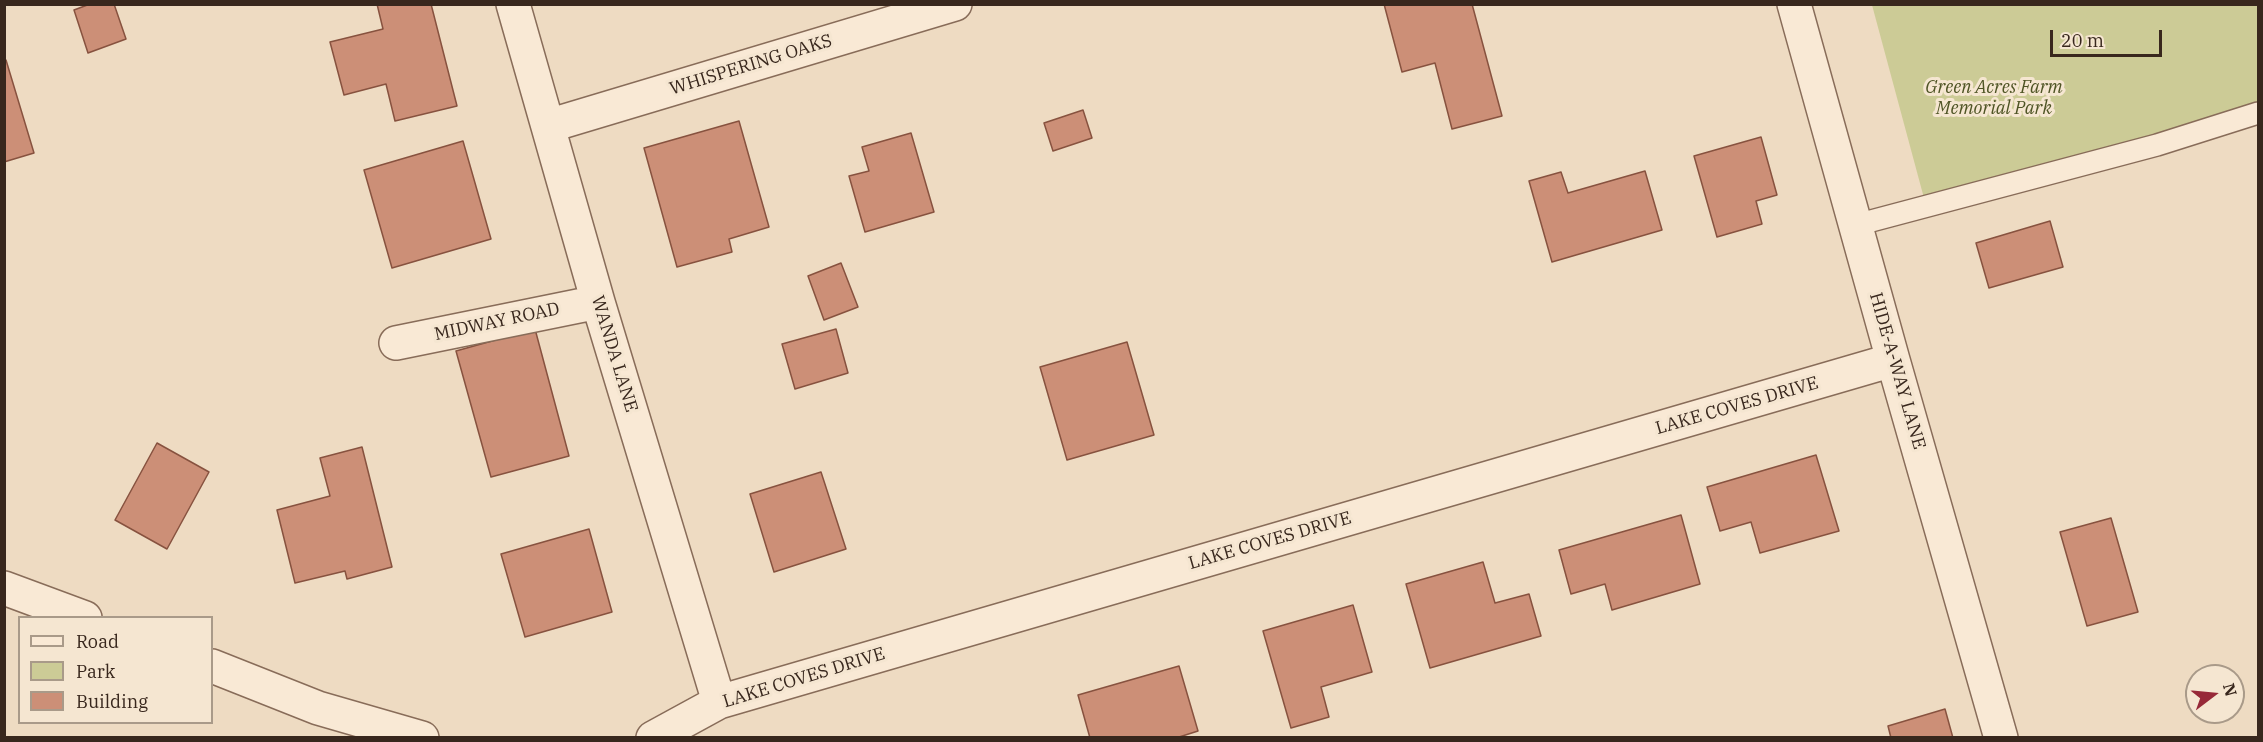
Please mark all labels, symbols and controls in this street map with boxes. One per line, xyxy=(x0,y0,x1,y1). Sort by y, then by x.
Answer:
scale bar xyxy=(2053,18,2166,56)
text: 20 m xyxy=(2061,29,2104,52)
street label: WHISPERING OAKS xyxy=(667,30,835,100)
park label: Green Acres Farm Memorial Park xyxy=(1925,77,2063,119)
street label: HIDE-A-WAY LANE xyxy=(1864,290,1930,452)
street label: WANDA LANE xyxy=(586,293,642,415)
street label: MIDWAY ROAD xyxy=(432,298,562,346)
street label: LAKE COVES DRIVE xyxy=(1653,372,1821,440)
street label: LAKE COVES DRIVE xyxy=(1186,507,1354,575)
legend xyxy=(18,616,213,724)
text: Road xyxy=(76,630,119,653)
street label: LAKE COVES DRIVE xyxy=(720,643,888,713)
text: Park xyxy=(76,660,115,683)
north arrow xyxy=(2185,664,2245,724)
text: N xyxy=(2219,681,2242,698)
text: Building xyxy=(76,690,148,713)

